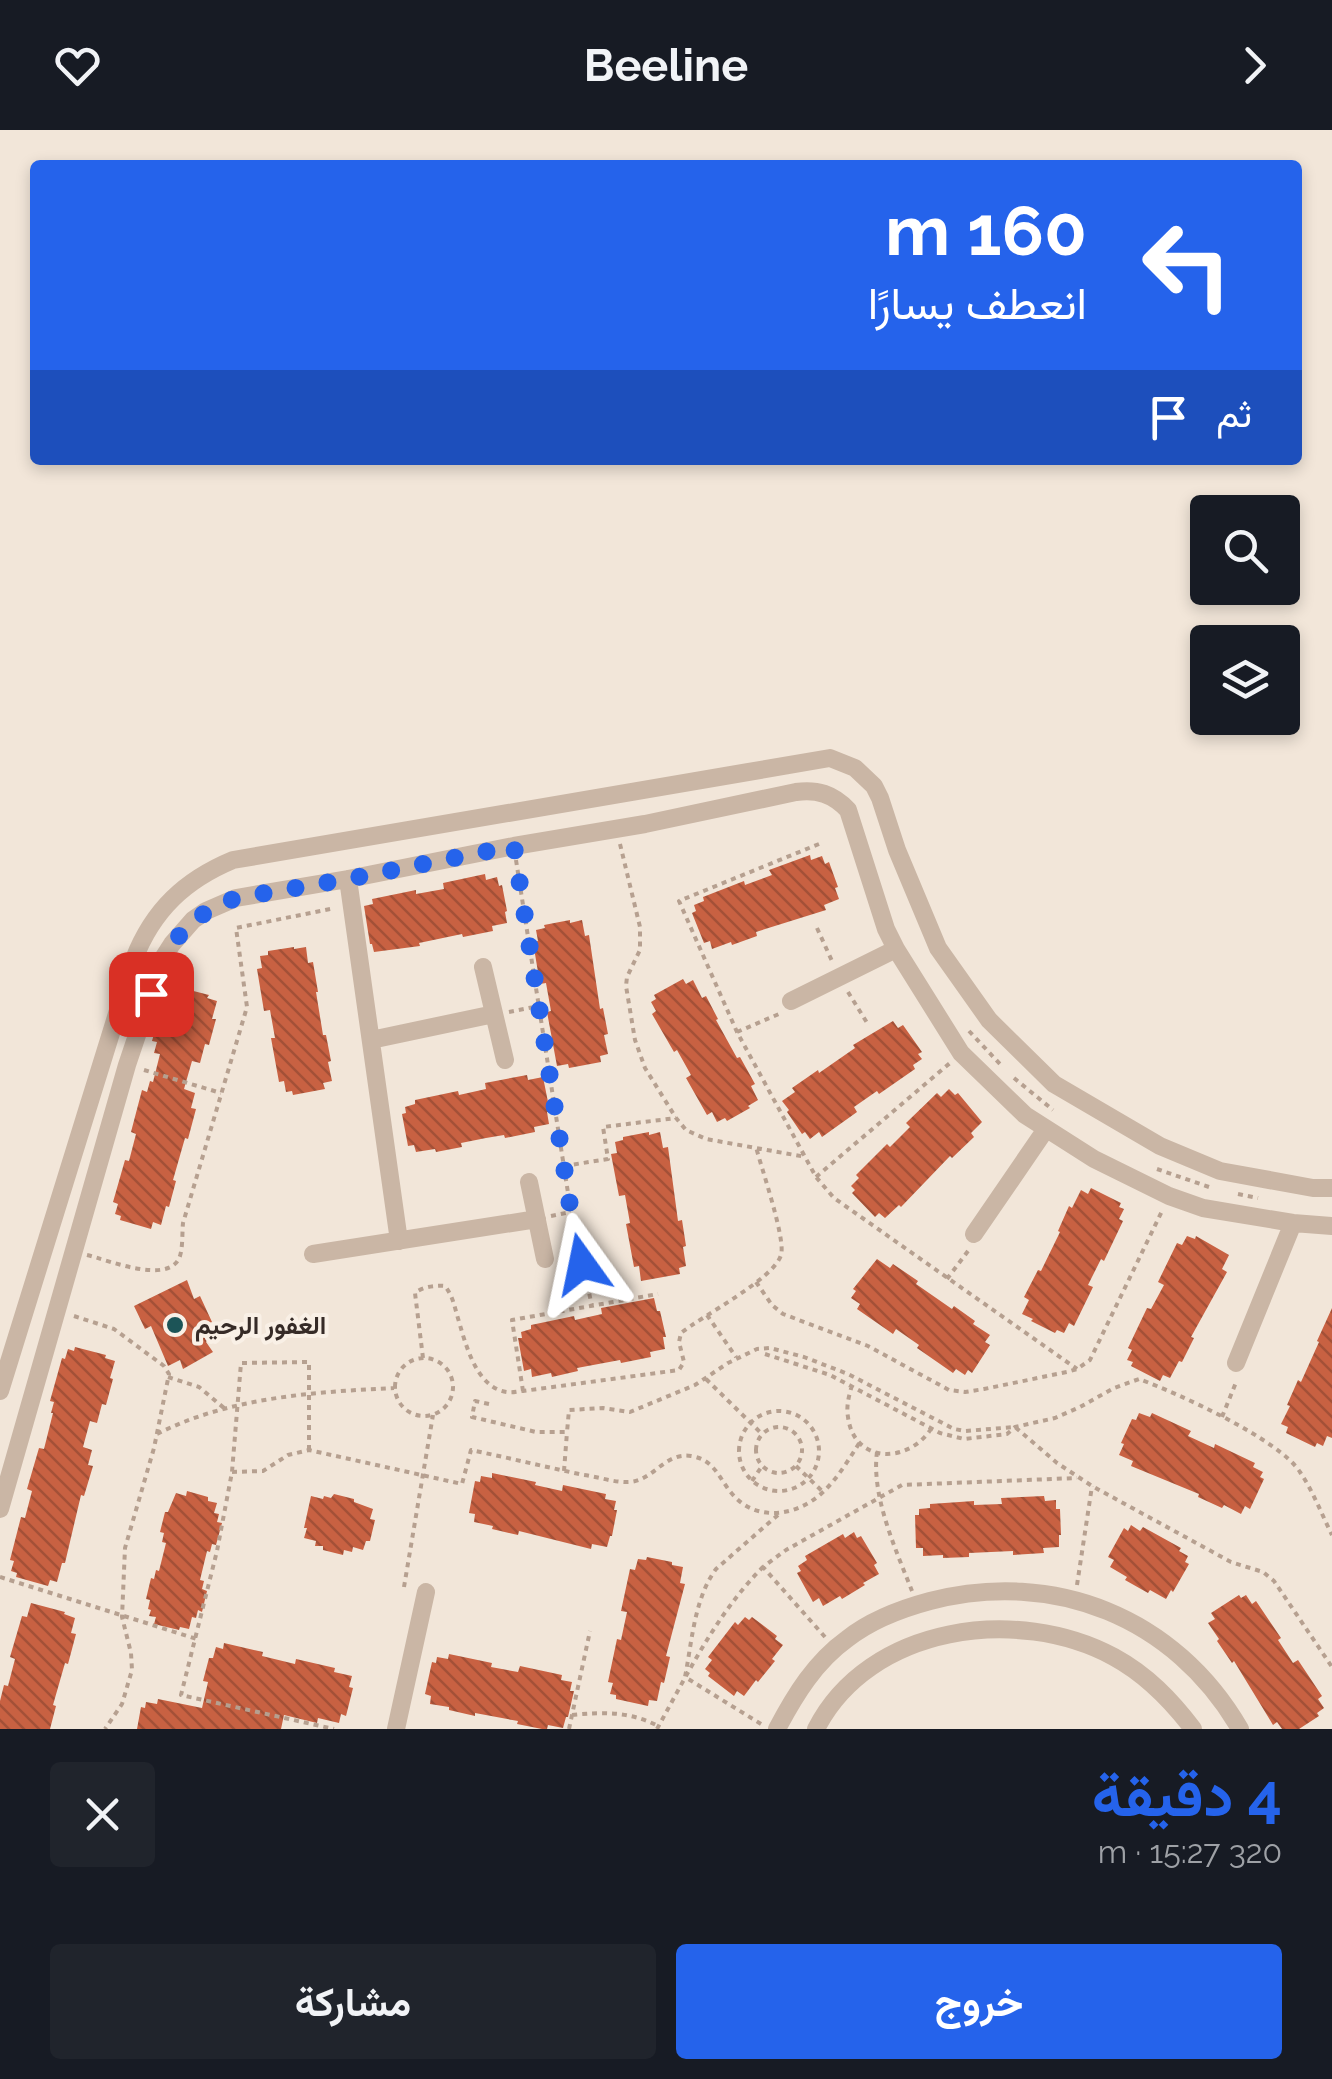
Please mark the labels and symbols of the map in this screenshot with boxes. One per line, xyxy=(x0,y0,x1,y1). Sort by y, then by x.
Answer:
pin xyxy=(109,952,194,1037)
position arrow xyxy=(530,1212,634,1316)
place label: الغفور الرحيم xyxy=(195,1310,326,1342)
marker: الغفور الرحيم xyxy=(164,1314,186,1336)

